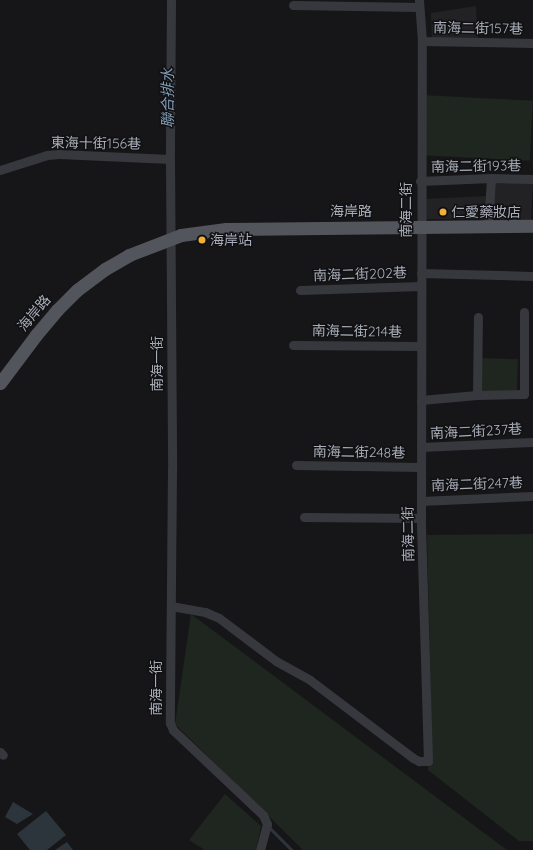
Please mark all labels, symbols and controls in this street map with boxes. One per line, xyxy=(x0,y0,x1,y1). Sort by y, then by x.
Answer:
street label: 南海二街157巷 xyxy=(433,19,523,37)
water label: 聯合排水 xyxy=(159,68,177,128)
street label: 東海十街156巷 xyxy=(51,134,141,152)
street label: 南海二街193巷 xyxy=(431,157,521,175)
street label: 南海二街 xyxy=(398,182,414,238)
street label: 海岸路 xyxy=(330,203,372,219)
place label: 仁愛藥妝店 xyxy=(451,204,521,220)
marker: 仁愛藥妝店 xyxy=(438,207,448,217)
place label: 海岸站 xyxy=(210,232,252,248)
marker: 海岸站 xyxy=(197,235,207,245)
street label: 南海二街202巷 xyxy=(313,264,407,284)
street label: 海岸路 xyxy=(14,292,54,334)
street label: 南海二街214巷 xyxy=(312,322,402,340)
street label: 南海一街 xyxy=(149,336,165,392)
street label: 南海二街237巷 xyxy=(429,420,523,442)
street label: 南海二街248巷 xyxy=(313,443,405,461)
street label: 南海二街247巷 xyxy=(431,474,523,494)
street label: 南海二街 xyxy=(399,506,417,562)
street label: 南海一街 xyxy=(148,660,164,716)

